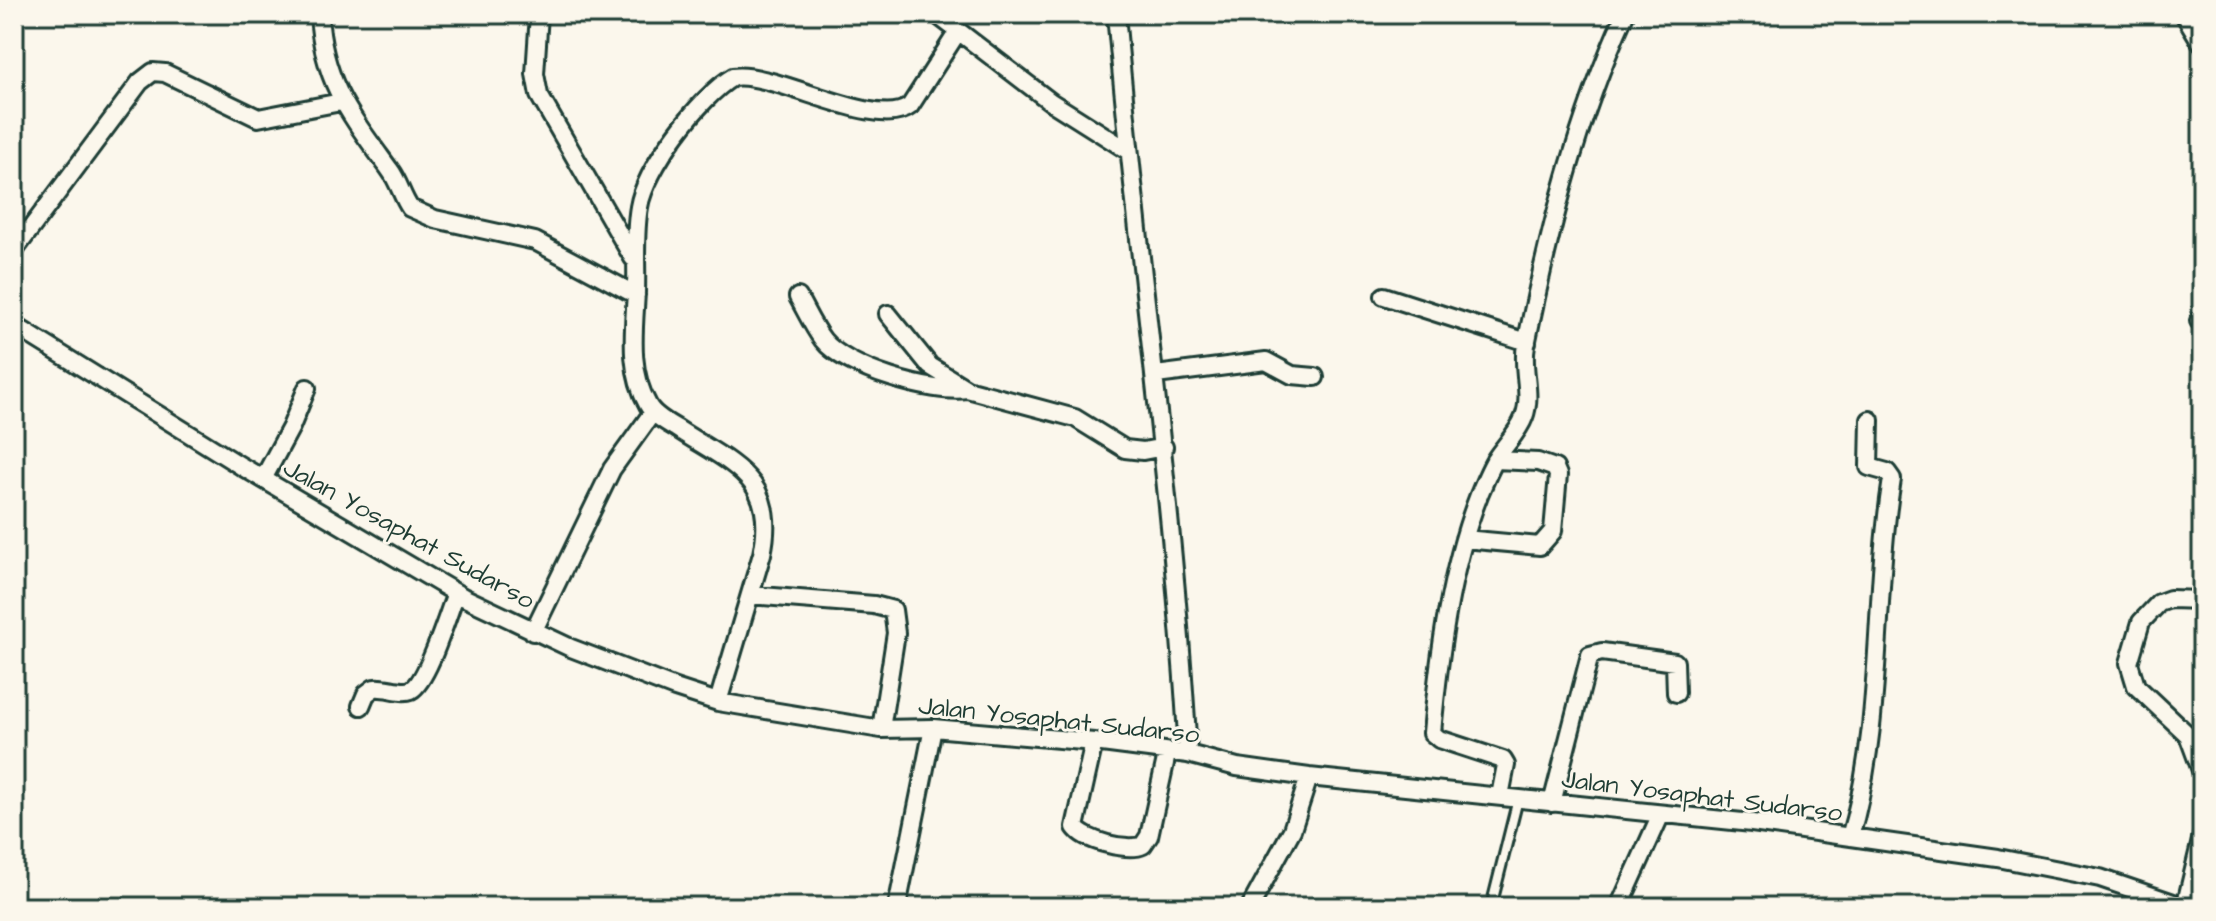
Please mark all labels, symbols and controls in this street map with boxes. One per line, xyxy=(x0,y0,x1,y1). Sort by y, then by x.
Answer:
street label: Jalan Yosaphat Sudarso xyxy=(277,450,542,618)
street label: Jalan Yosaphat Sudarso xyxy=(917,687,1202,753)
street label: Jalan Yosaphat Sudarso xyxy=(1560,761,1845,831)

